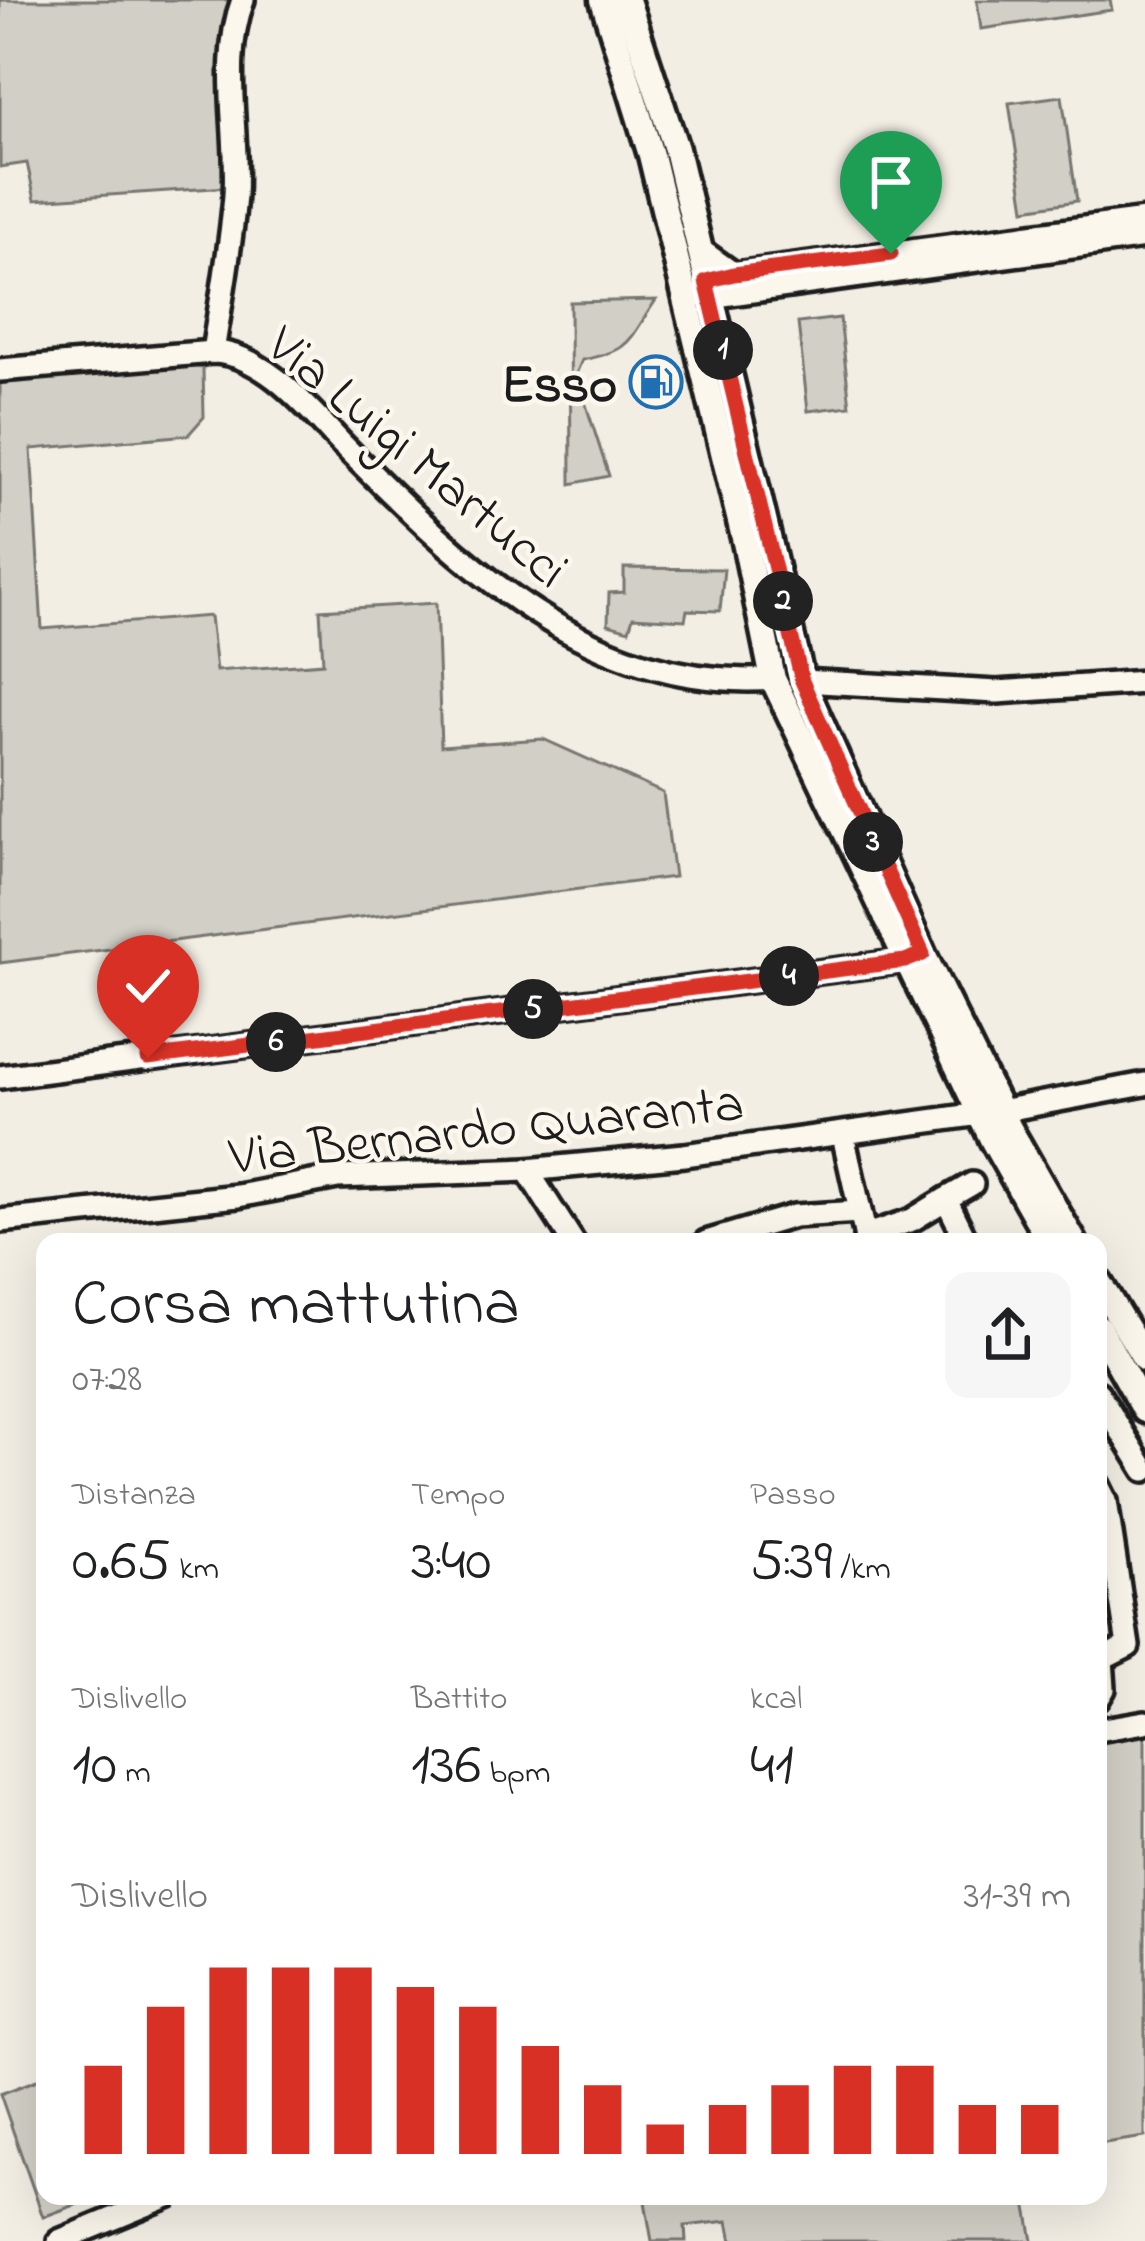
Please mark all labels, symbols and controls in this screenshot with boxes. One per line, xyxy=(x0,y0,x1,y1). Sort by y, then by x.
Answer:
pin xyxy=(840,131,942,254)
icon: arrive xyxy=(858,149,924,215)
street label: Via Luigi Martucci xyxy=(246,309,583,610)
pin: 1 xyxy=(693,320,753,380)
text: 1 xyxy=(718,326,728,374)
place label: Esso xyxy=(501,349,617,427)
fuel station icon: Esso xyxy=(628,354,684,410)
pin: 2 xyxy=(753,571,813,631)
text: 2 xyxy=(775,577,791,625)
pin: 3 xyxy=(843,812,903,872)
text: 3 xyxy=(866,818,880,866)
pin xyxy=(97,935,199,1058)
pin: 4 xyxy=(759,946,819,1006)
text: 4 xyxy=(782,952,796,1000)
icon: check xyxy=(115,953,181,1019)
pin: 5 xyxy=(503,979,563,1039)
text: 5 xyxy=(524,985,542,1033)
pin: 6 xyxy=(246,1012,306,1072)
text: 6 xyxy=(269,1018,283,1066)
street label: Via Bernardo Quaranta xyxy=(225,1067,748,1199)
text: Corsa mattutina xyxy=(72,1259,520,1355)
button: share xyxy=(945,1272,1071,1398)
text: 07:28 xyxy=(72,1352,142,1409)
text: Distanza xyxy=(72,1472,196,1520)
text: Tempo xyxy=(411,1472,505,1520)
text: Passo xyxy=(750,1472,836,1520)
text: 0.65 xyxy=(72,1520,171,1607)
text: 3:40 xyxy=(411,1520,492,1607)
text: 5:39 xyxy=(750,1520,832,1607)
text: km xyxy=(171,1546,219,1594)
text: /km xyxy=(832,1546,891,1594)
text: Dislivello xyxy=(72,1676,187,1724)
text: Battito xyxy=(411,1676,507,1724)
text: kcal xyxy=(750,1676,802,1724)
text: 10 xyxy=(72,1724,117,1811)
text: 136 xyxy=(411,1724,481,1811)
text: 41 xyxy=(750,1724,794,1811)
text: m xyxy=(117,1750,151,1798)
text: bpm xyxy=(481,1750,551,1798)
text: Dislivello xyxy=(72,1869,208,1926)
text: 31–39 m xyxy=(963,1869,1071,1926)

